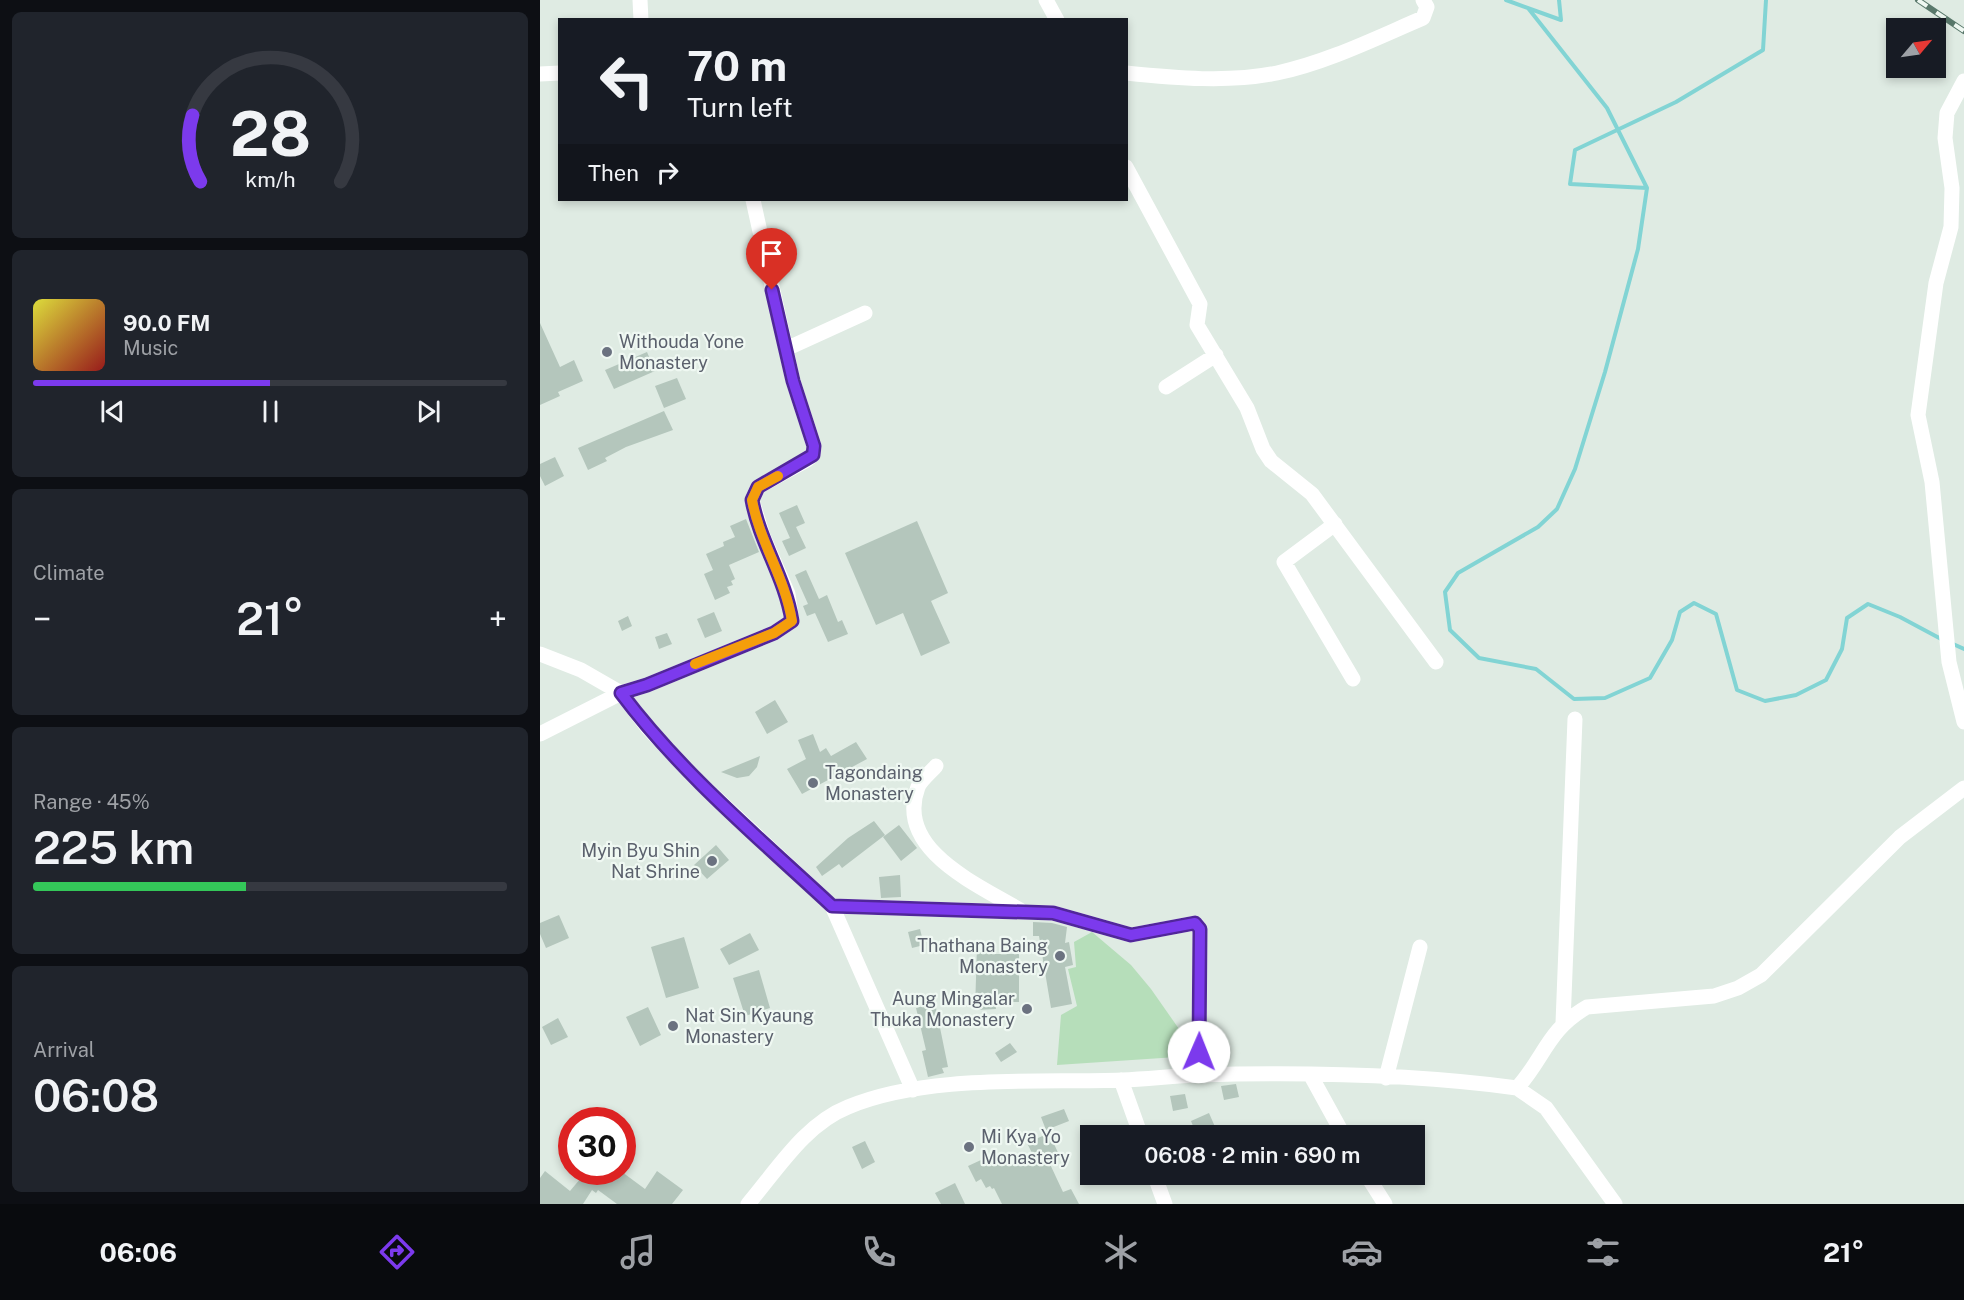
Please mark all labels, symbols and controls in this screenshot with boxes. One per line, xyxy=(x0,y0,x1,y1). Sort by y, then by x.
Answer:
north arrow xyxy=(1886,18,1946,78)
map controls xyxy=(1886,18,1946,78)
text: 70 m xyxy=(687,41,787,90)
icon: left xyxy=(588,42,666,120)
text: Turn left xyxy=(687,91,793,123)
text: 28 xyxy=(229,97,311,170)
icon: right xyxy=(651,156,684,189)
text: Then xyxy=(588,160,639,186)
text: km/h xyxy=(245,168,295,193)
pin xyxy=(746,228,797,290)
icon: arrive xyxy=(755,237,788,270)
text: 90.0 FM xyxy=(123,310,210,336)
place label: Withouda Yone Monastery xyxy=(619,331,744,373)
text: Music xyxy=(123,336,178,360)
marker: Withouda Yone Monastery xyxy=(600,345,614,359)
icon: previous xyxy=(96,395,129,428)
icon: pause xyxy=(254,395,287,428)
icon: next xyxy=(412,395,445,428)
text: Climate xyxy=(33,561,105,585)
text: 21° xyxy=(236,592,304,645)
text: − xyxy=(33,600,51,638)
text: + xyxy=(489,600,507,638)
place label: Tagondaing Monastery xyxy=(825,762,923,804)
marker: Tagondaing Monastery xyxy=(806,776,820,790)
text: Range · 45% xyxy=(33,790,150,814)
text: 225 km xyxy=(33,821,194,874)
place label: Myin Byu Shin Nat Shrine xyxy=(581,840,700,882)
marker: Myin Byu Shin Nat Shrine xyxy=(705,854,719,868)
place label: Thathana Baing Monastery xyxy=(917,935,1048,977)
marker: Thathana Baing Monastery xyxy=(1053,949,1067,963)
place label: Aung Mingalar Thuka Monastery xyxy=(870,988,1015,1030)
marker: Aung Mingalar Thuka Monastery xyxy=(1020,1002,1034,1016)
place label: Nat Sin Kyaung Monastery xyxy=(685,1005,814,1047)
marker: Nat Sin Kyaung Monastery xyxy=(666,1019,680,1033)
position arrow xyxy=(1167,1020,1231,1084)
text: Arrival xyxy=(33,1038,95,1062)
text: 06:08 xyxy=(33,1069,159,1122)
speed limit sign: 30 xyxy=(558,1107,636,1185)
place label: Mi Kya Yo Monastery xyxy=(981,1126,1070,1168)
marker: Mi Kya Yo Monastery xyxy=(962,1140,976,1154)
text: 06:08 · 2 min · 690 m xyxy=(1144,1142,1361,1168)
icon: directions xyxy=(376,1231,418,1273)
icon: music xyxy=(617,1231,659,1273)
icon: phone xyxy=(858,1231,900,1273)
icon: climate xyxy=(1100,1231,1142,1273)
icon: car xyxy=(1341,1231,1383,1273)
icon: filters xyxy=(1582,1231,1624,1273)
text: 06:06 xyxy=(100,1236,177,1268)
text: 21° xyxy=(1823,1236,1864,1268)

